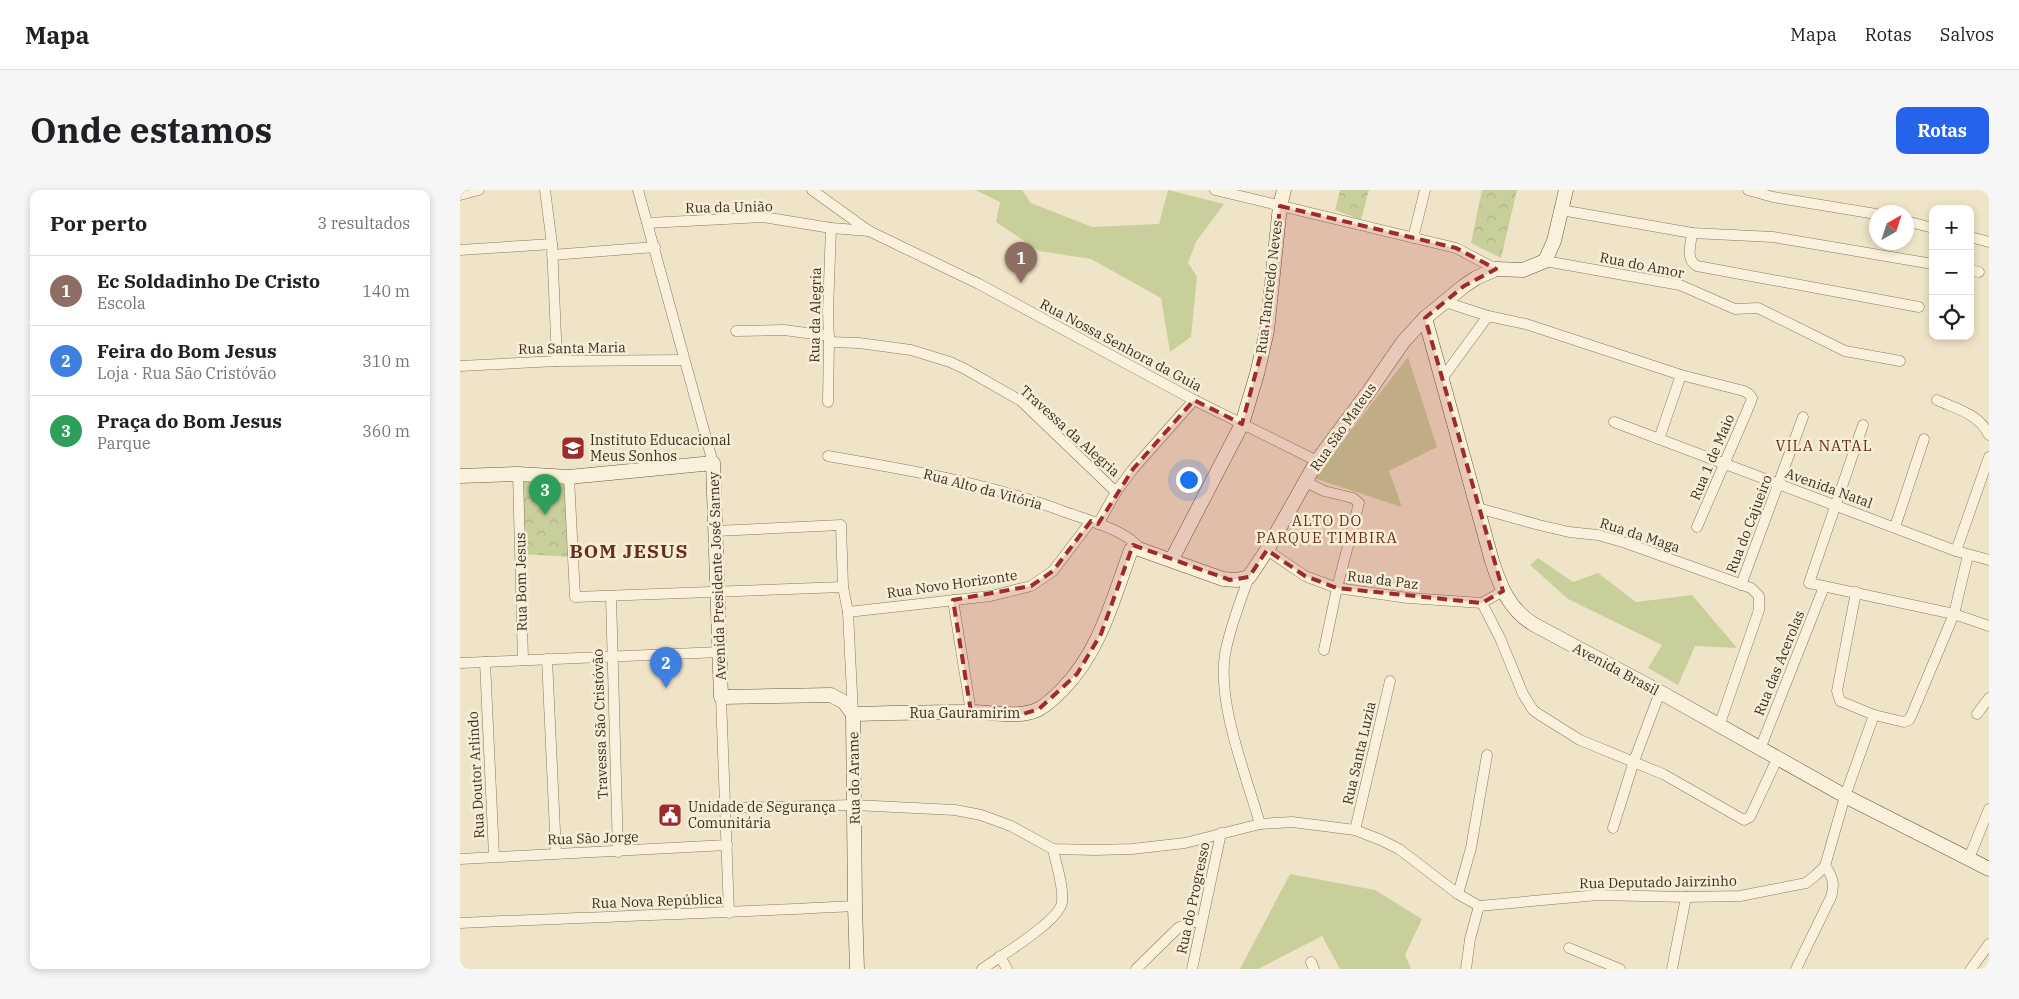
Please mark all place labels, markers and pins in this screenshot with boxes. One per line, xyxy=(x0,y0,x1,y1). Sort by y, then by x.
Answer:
pin: 1 xyxy=(1005,242,1037,283)
place label: Instituto Educacional Meus Sonhos xyxy=(590,431,731,465)
school or university icon: Instituto Educacional Meus Sonhos xyxy=(560,435,586,461)
pin: 3 xyxy=(529,474,561,515)
pin: 2 xyxy=(650,647,682,688)
place label: Unidade de Segurança Comunitária xyxy=(688,798,836,832)
public building icon: Unidade de Segurança Comunitária xyxy=(657,802,683,828)

